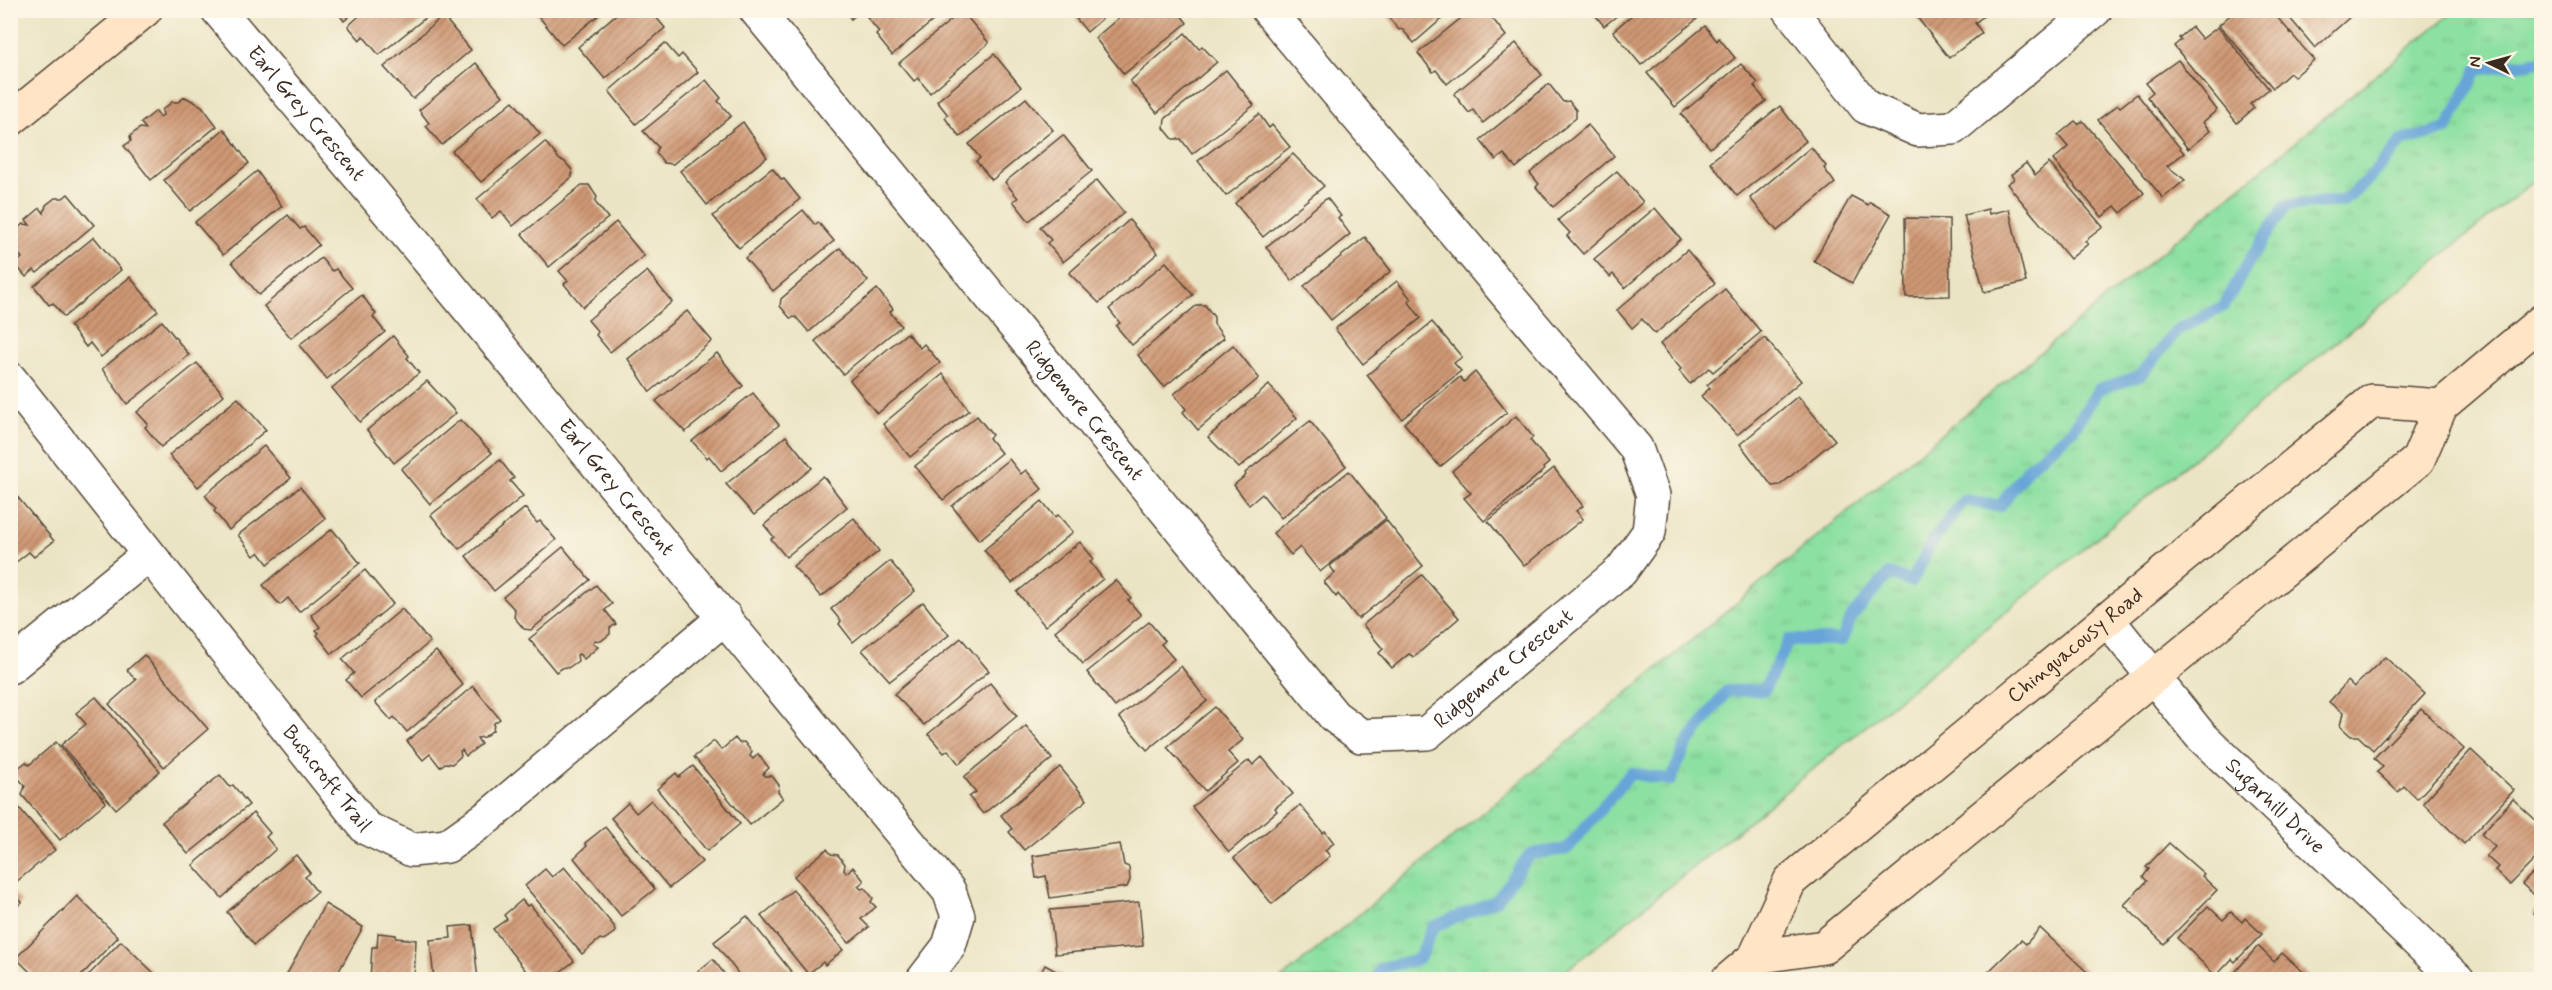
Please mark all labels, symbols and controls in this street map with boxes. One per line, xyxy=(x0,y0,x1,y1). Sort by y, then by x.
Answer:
north arrow xyxy=(2459,33,2519,93)
street label: Earl Grey Crescent xyxy=(241,40,372,187)
text: N xyxy=(2465,56,2486,68)
street label: Ridgemore Crescent xyxy=(1018,335,1150,487)
street label: Earl Grey Crescent xyxy=(552,414,681,562)
street label: Chinguacousy Road xyxy=(2001,581,2149,710)
street label: Ridgemore Crescent xyxy=(1428,602,1580,735)
street label: Bushcroft Trail xyxy=(276,719,378,838)
street label: Sugarhill Drive xyxy=(2219,752,2331,860)

